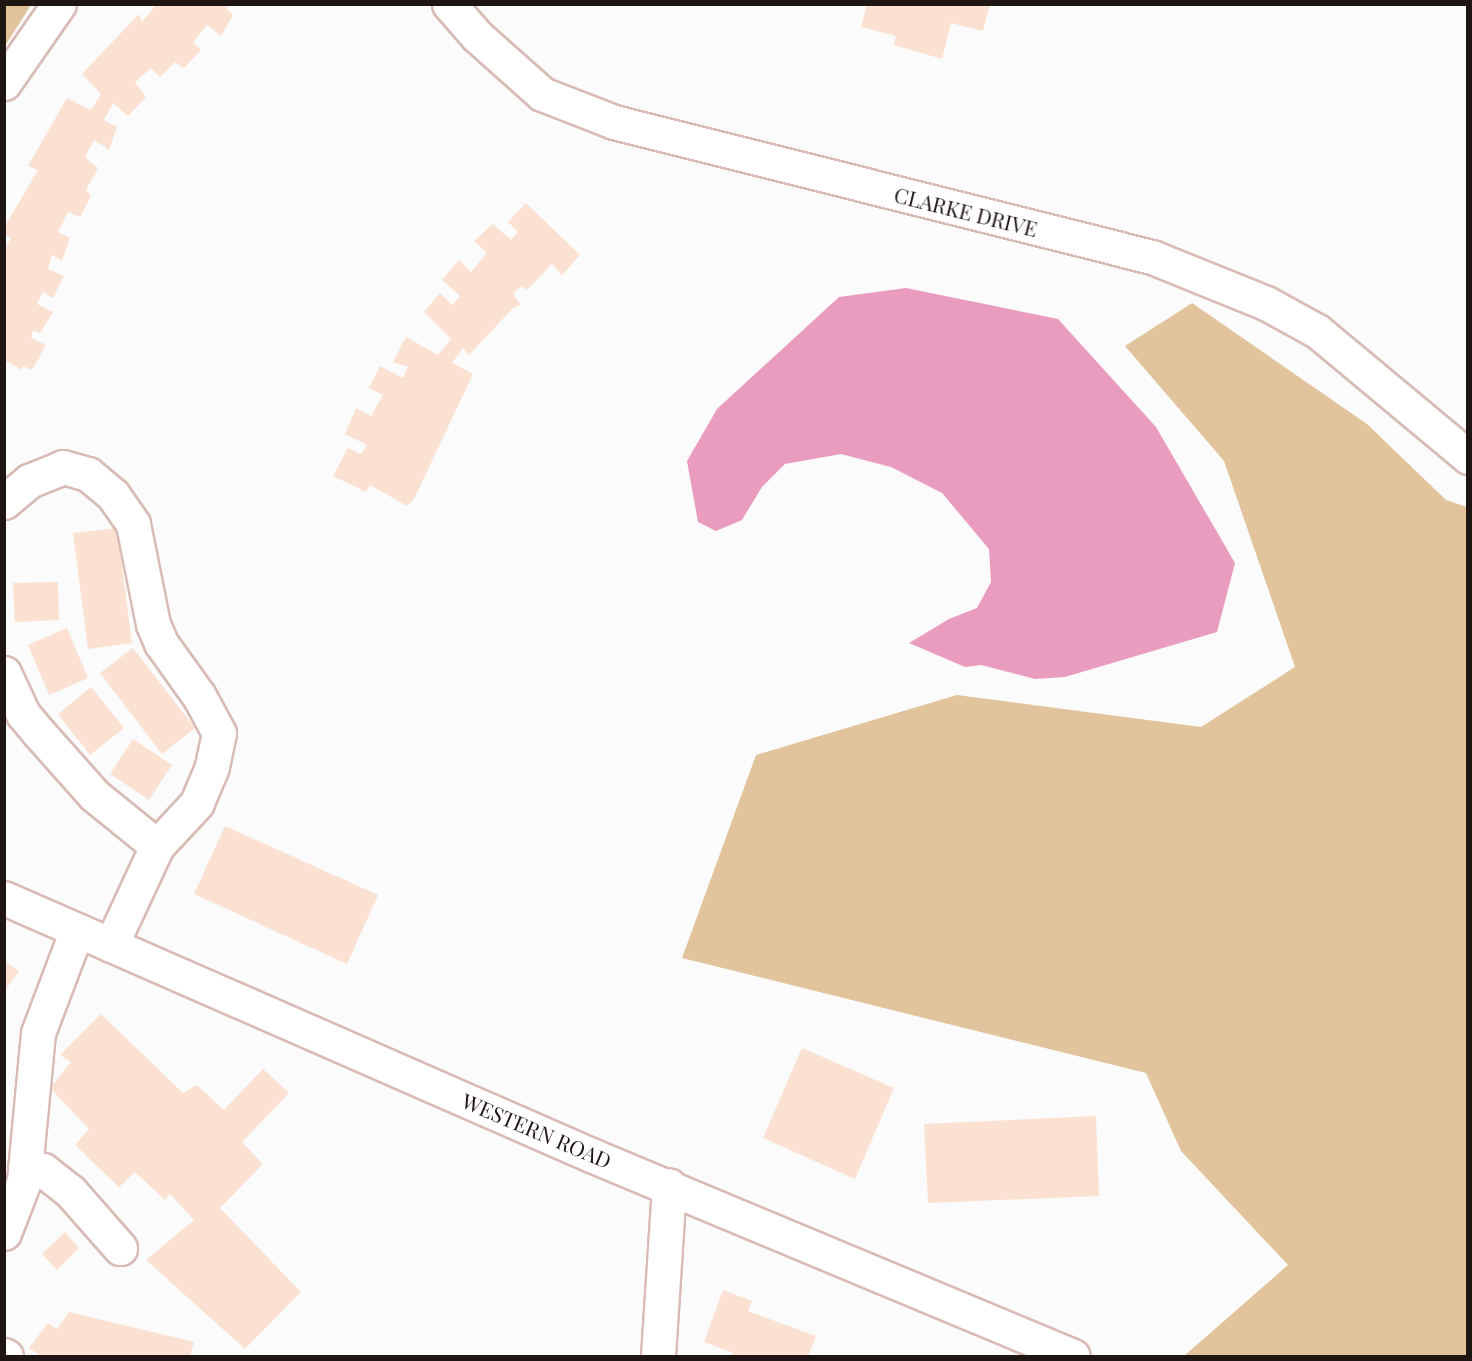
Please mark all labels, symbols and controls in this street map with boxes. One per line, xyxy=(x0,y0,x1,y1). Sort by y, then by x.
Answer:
street label: CLARKE DRIVE xyxy=(892,181,1040,241)
street label: WESTERN ROAD xyxy=(459,1087,615,1173)

